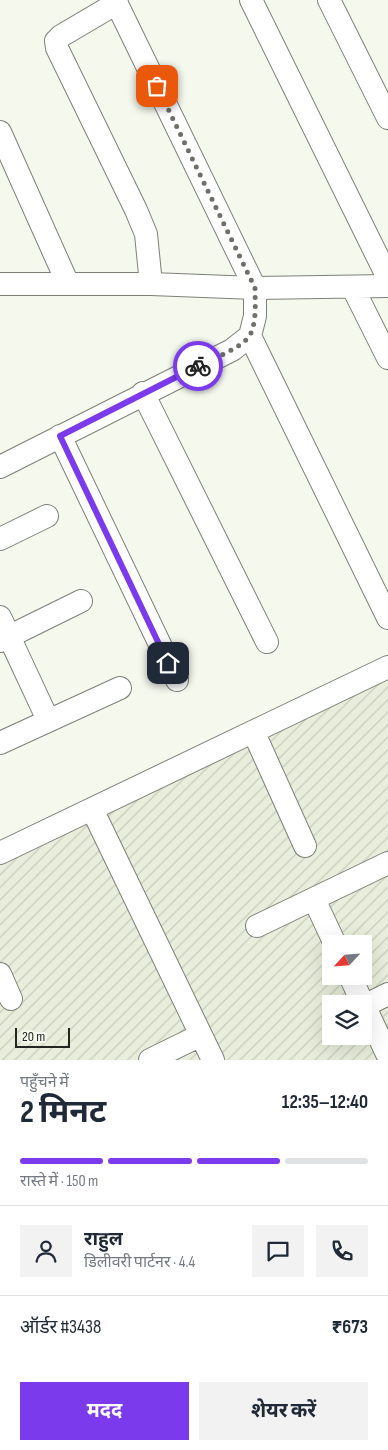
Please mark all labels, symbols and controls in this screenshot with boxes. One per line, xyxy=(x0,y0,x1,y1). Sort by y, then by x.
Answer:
pin xyxy=(136,65,178,107)
icon: bag xyxy=(143,72,171,100)
courier xyxy=(173,341,223,391)
icon: bike xyxy=(184,352,212,380)
pin xyxy=(147,642,189,684)
icon: home xyxy=(154,649,182,677)
north arrow xyxy=(322,935,372,985)
map controls xyxy=(322,935,372,1045)
button: layers xyxy=(322,995,372,1045)
scale bar xyxy=(15,1025,70,1048)
text: 20 m xyxy=(22,1028,45,1045)
text: पहुँचने में xyxy=(20,1073,69,1092)
text: 12:35–12:40 xyxy=(282,1091,368,1114)
text: 2 मिनट xyxy=(20,1093,106,1132)
text: रास्ते में · 150 m xyxy=(20,1172,98,1191)
button: person xyxy=(20,1225,72,1277)
button: chat xyxy=(252,1225,304,1277)
button: phone xyxy=(316,1225,368,1277)
text: राहुल xyxy=(84,1228,123,1251)
text: डिलीवरी पार्टनर · 4.4 xyxy=(84,1253,195,1272)
text: ऑर्डर #3438 xyxy=(20,1316,101,1339)
text: ₹673 xyxy=(331,1316,368,1339)
button: मदद xyxy=(20,1382,189,1440)
button: शेयर करें xyxy=(199,1382,368,1440)

